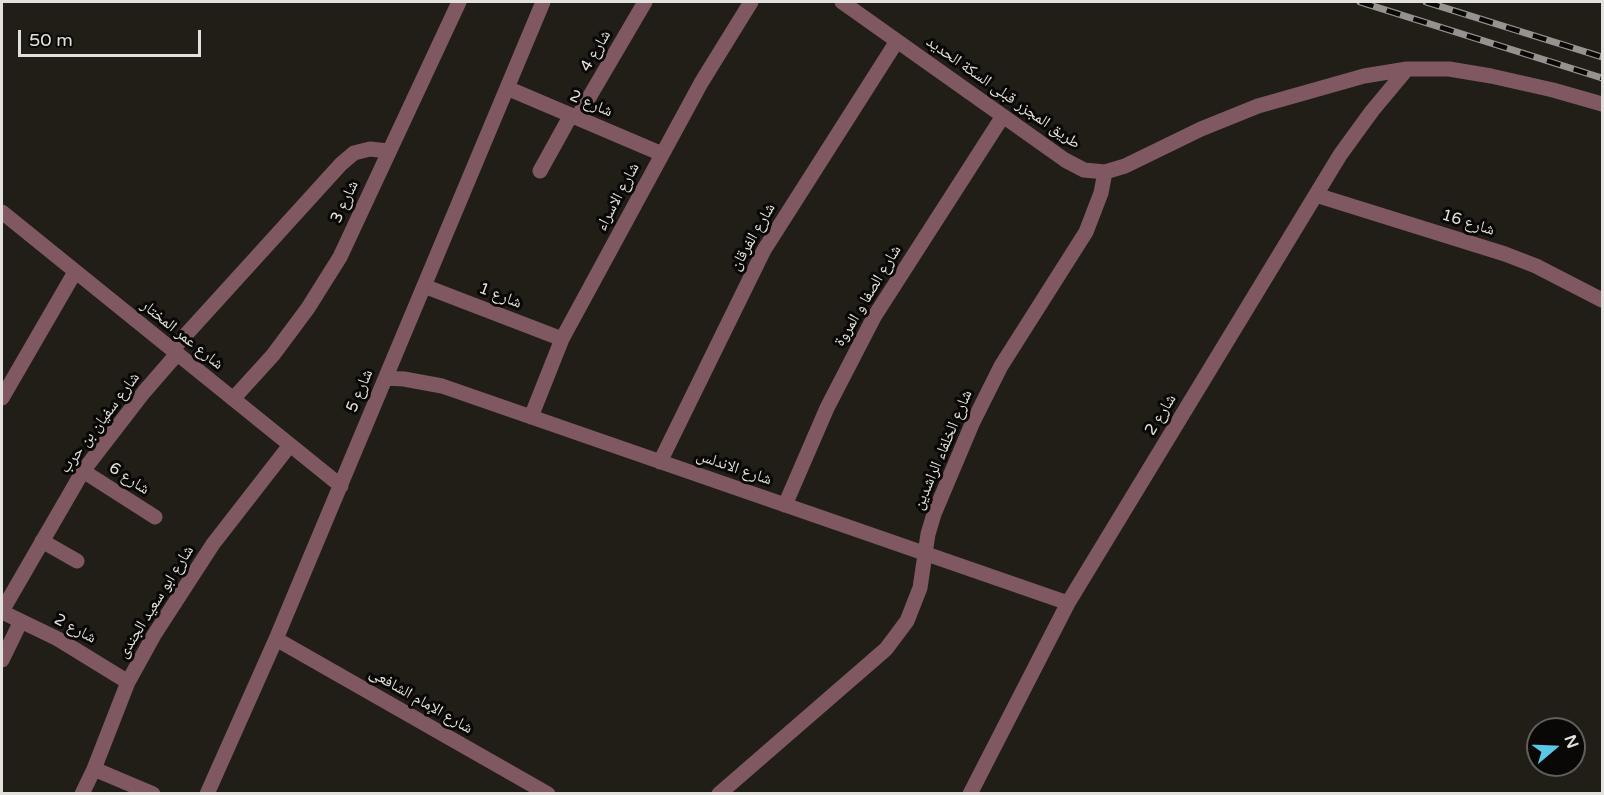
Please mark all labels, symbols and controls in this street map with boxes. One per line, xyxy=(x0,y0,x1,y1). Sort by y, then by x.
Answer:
scale bar xyxy=(21,18,204,56)
street label: شارع 4 xyxy=(577,27,615,75)
text: 50 m xyxy=(29,29,73,51)
street label: طريق المجزر قبلى السكة الحديد xyxy=(922,32,1084,154)
street label: شارع 2 xyxy=(567,86,615,122)
street label: شارع الاسراء xyxy=(592,160,644,234)
street label: شارع 3 xyxy=(327,178,363,226)
street label: شارع الفرقان xyxy=(726,200,780,274)
street label: شارع 16 xyxy=(1439,206,1497,240)
street label: شارع الصفا و المروة xyxy=(830,242,906,350)
street label: شارع 1 xyxy=(476,279,524,313)
street label: شارع عمر المختار xyxy=(137,296,227,374)
street label: شارع 5 xyxy=(342,367,378,415)
street label: شارع سفيان بن حرب xyxy=(56,369,144,477)
street label: شارع الخلفاء الراشدين xyxy=(909,387,977,513)
street label: شارع 2 xyxy=(1141,391,1181,439)
street label: شارع الاندلس xyxy=(694,446,774,490)
street label: شارع 6 xyxy=(105,459,153,499)
street label: شارع ابو سعيد الجندى xyxy=(114,542,198,662)
street label: شارع 2 xyxy=(51,610,99,648)
street label: شارع الإمام الشافعى xyxy=(366,664,476,738)
north arrow xyxy=(1526,717,1586,777)
text: N xyxy=(1560,732,1583,751)

